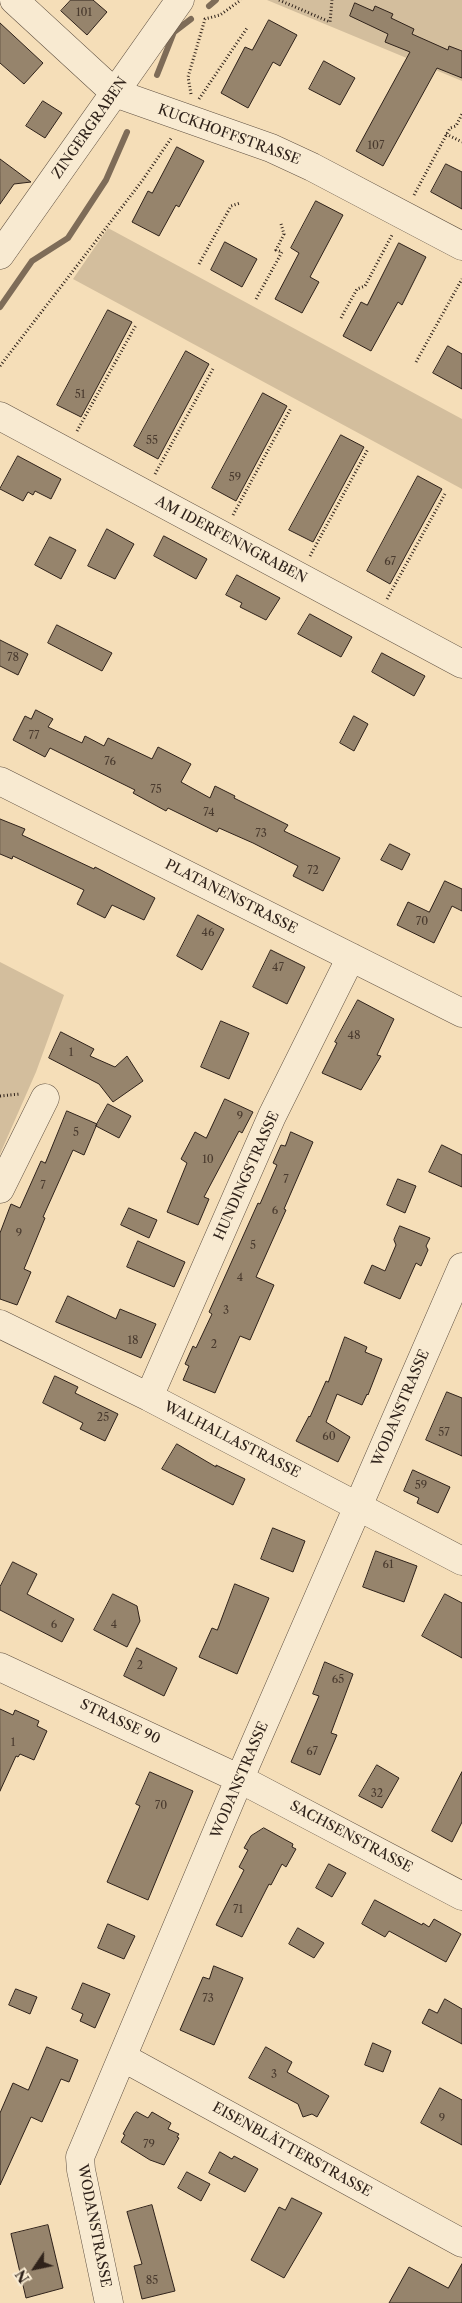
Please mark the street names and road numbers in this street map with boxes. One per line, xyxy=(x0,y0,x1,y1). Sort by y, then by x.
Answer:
street label: ZINGERGRABEN xyxy=(49,74,131,182)
street label: KUCKHOFFSTRASSE xyxy=(155,101,303,169)
street label: AM IDERFENNGRABEN xyxy=(152,493,310,587)
street label: PLATANENSTRASSE xyxy=(162,856,300,938)
street label: HUNDINGSTRASSE xyxy=(211,1109,283,1243)
street label: WODANSTRASSE xyxy=(369,1347,433,1469)
street label: WALHALLASTRASSE xyxy=(161,1398,303,1482)
street label: STRASSE 90 xyxy=(77,1696,163,1748)
street label: WODANSTRASSE xyxy=(208,1719,272,1841)
street label: SACHSENSTRASSE xyxy=(287,1798,415,1876)
street label: EISENBLÄTTERSTRASSE xyxy=(209,2099,375,2201)
street label: WODANSTRASSE xyxy=(74,2163,114,2289)

